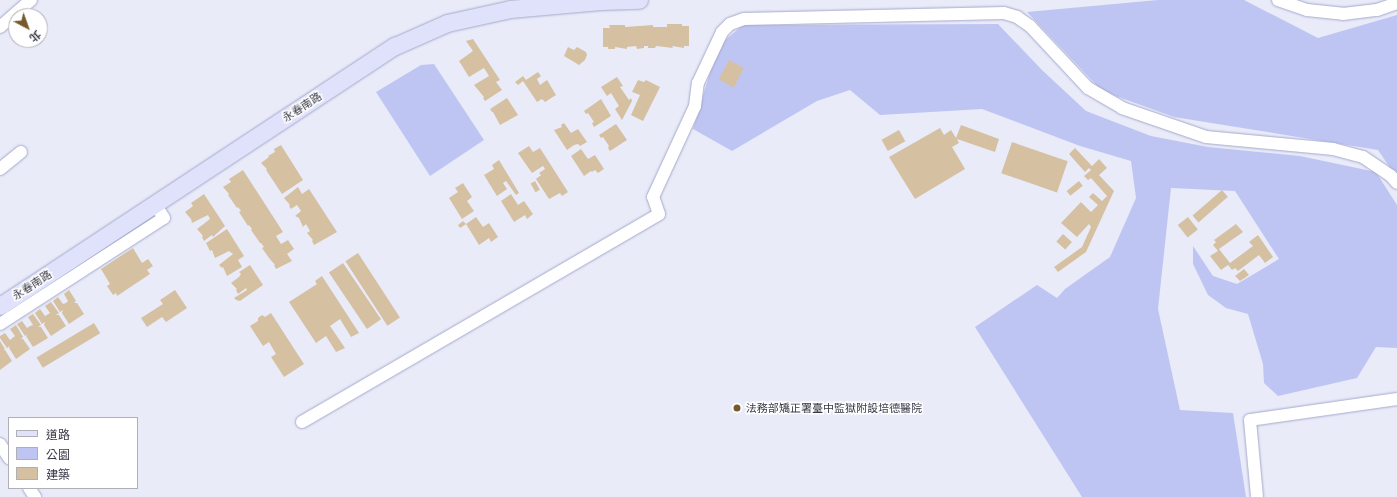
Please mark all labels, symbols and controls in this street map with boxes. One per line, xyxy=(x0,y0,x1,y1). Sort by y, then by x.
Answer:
north arrow xyxy=(8,8,48,48)
text: 北 xyxy=(26,27,44,45)
street label: 永春南路 xyxy=(280,89,324,125)
street label: 永春南路 xyxy=(10,267,54,303)
place label: 法務部矯正署臺中監獄附設培德醫院 xyxy=(746,401,922,415)
marker: 法務部矯正署臺中監獄附設培德醫院 xyxy=(731,402,743,414)
legend xyxy=(8,417,138,489)
text: 道路 xyxy=(46,427,70,442)
text: 公園 xyxy=(46,447,70,462)
text: 建築 xyxy=(46,467,70,482)

